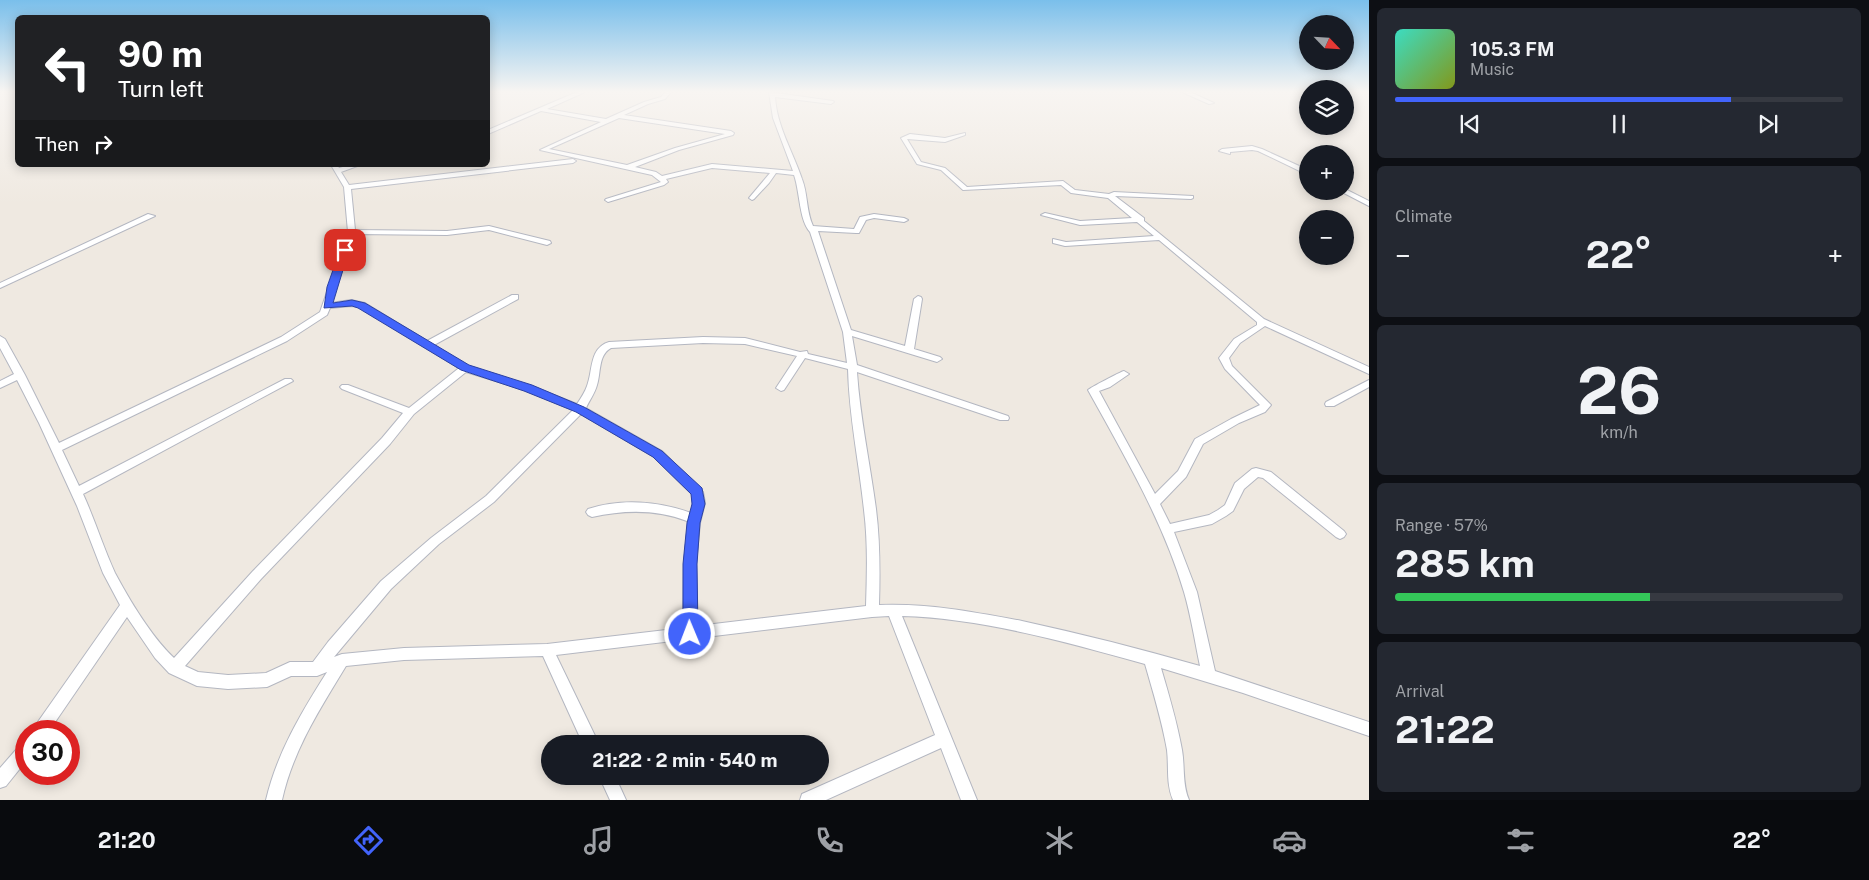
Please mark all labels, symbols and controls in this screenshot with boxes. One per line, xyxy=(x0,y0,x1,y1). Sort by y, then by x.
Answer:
north arrow xyxy=(1299,15,1354,70)
map controls xyxy=(1299,15,1354,265)
text: 90 m xyxy=(118,34,203,75)
icon: left xyxy=(35,35,100,100)
text: 105.3 FM xyxy=(1470,38,1554,60)
text: Music xyxy=(1470,60,1514,79)
text: Turn left xyxy=(118,76,204,102)
button: layers xyxy=(1299,80,1354,135)
icon: previous xyxy=(1456,110,1484,138)
icon: pause xyxy=(1605,110,1633,138)
icon: next xyxy=(1754,110,1782,138)
icon: right xyxy=(89,130,117,158)
text: Then xyxy=(35,133,79,155)
button: + xyxy=(1299,145,1354,200)
text: Climate xyxy=(1395,207,1452,226)
button: − xyxy=(1299,210,1354,265)
pin xyxy=(324,229,366,271)
text: 22° xyxy=(1586,232,1652,277)
icon: arrive xyxy=(331,236,359,264)
text: − xyxy=(1395,239,1411,272)
text: + xyxy=(1827,239,1843,272)
text: 26 xyxy=(1577,352,1661,429)
text: km/h xyxy=(1600,423,1638,442)
text: Range · 57% xyxy=(1395,516,1488,535)
text: 285 km xyxy=(1395,541,1535,586)
position arrow xyxy=(663,607,715,659)
text: Arrival xyxy=(1395,682,1444,701)
text: 21:22 xyxy=(1395,707,1495,752)
speed limit sign: 30 xyxy=(15,720,80,785)
text: 21:22 · 2 min · 540 m xyxy=(592,749,778,771)
icon: directions xyxy=(351,823,386,858)
icon: music xyxy=(581,823,616,858)
icon: phone xyxy=(812,823,847,858)
icon: climate xyxy=(1042,823,1077,858)
icon: car xyxy=(1272,823,1307,858)
icon: filters xyxy=(1503,823,1538,858)
text: 21:20 xyxy=(98,827,156,853)
text: 22° xyxy=(1733,827,1771,853)

